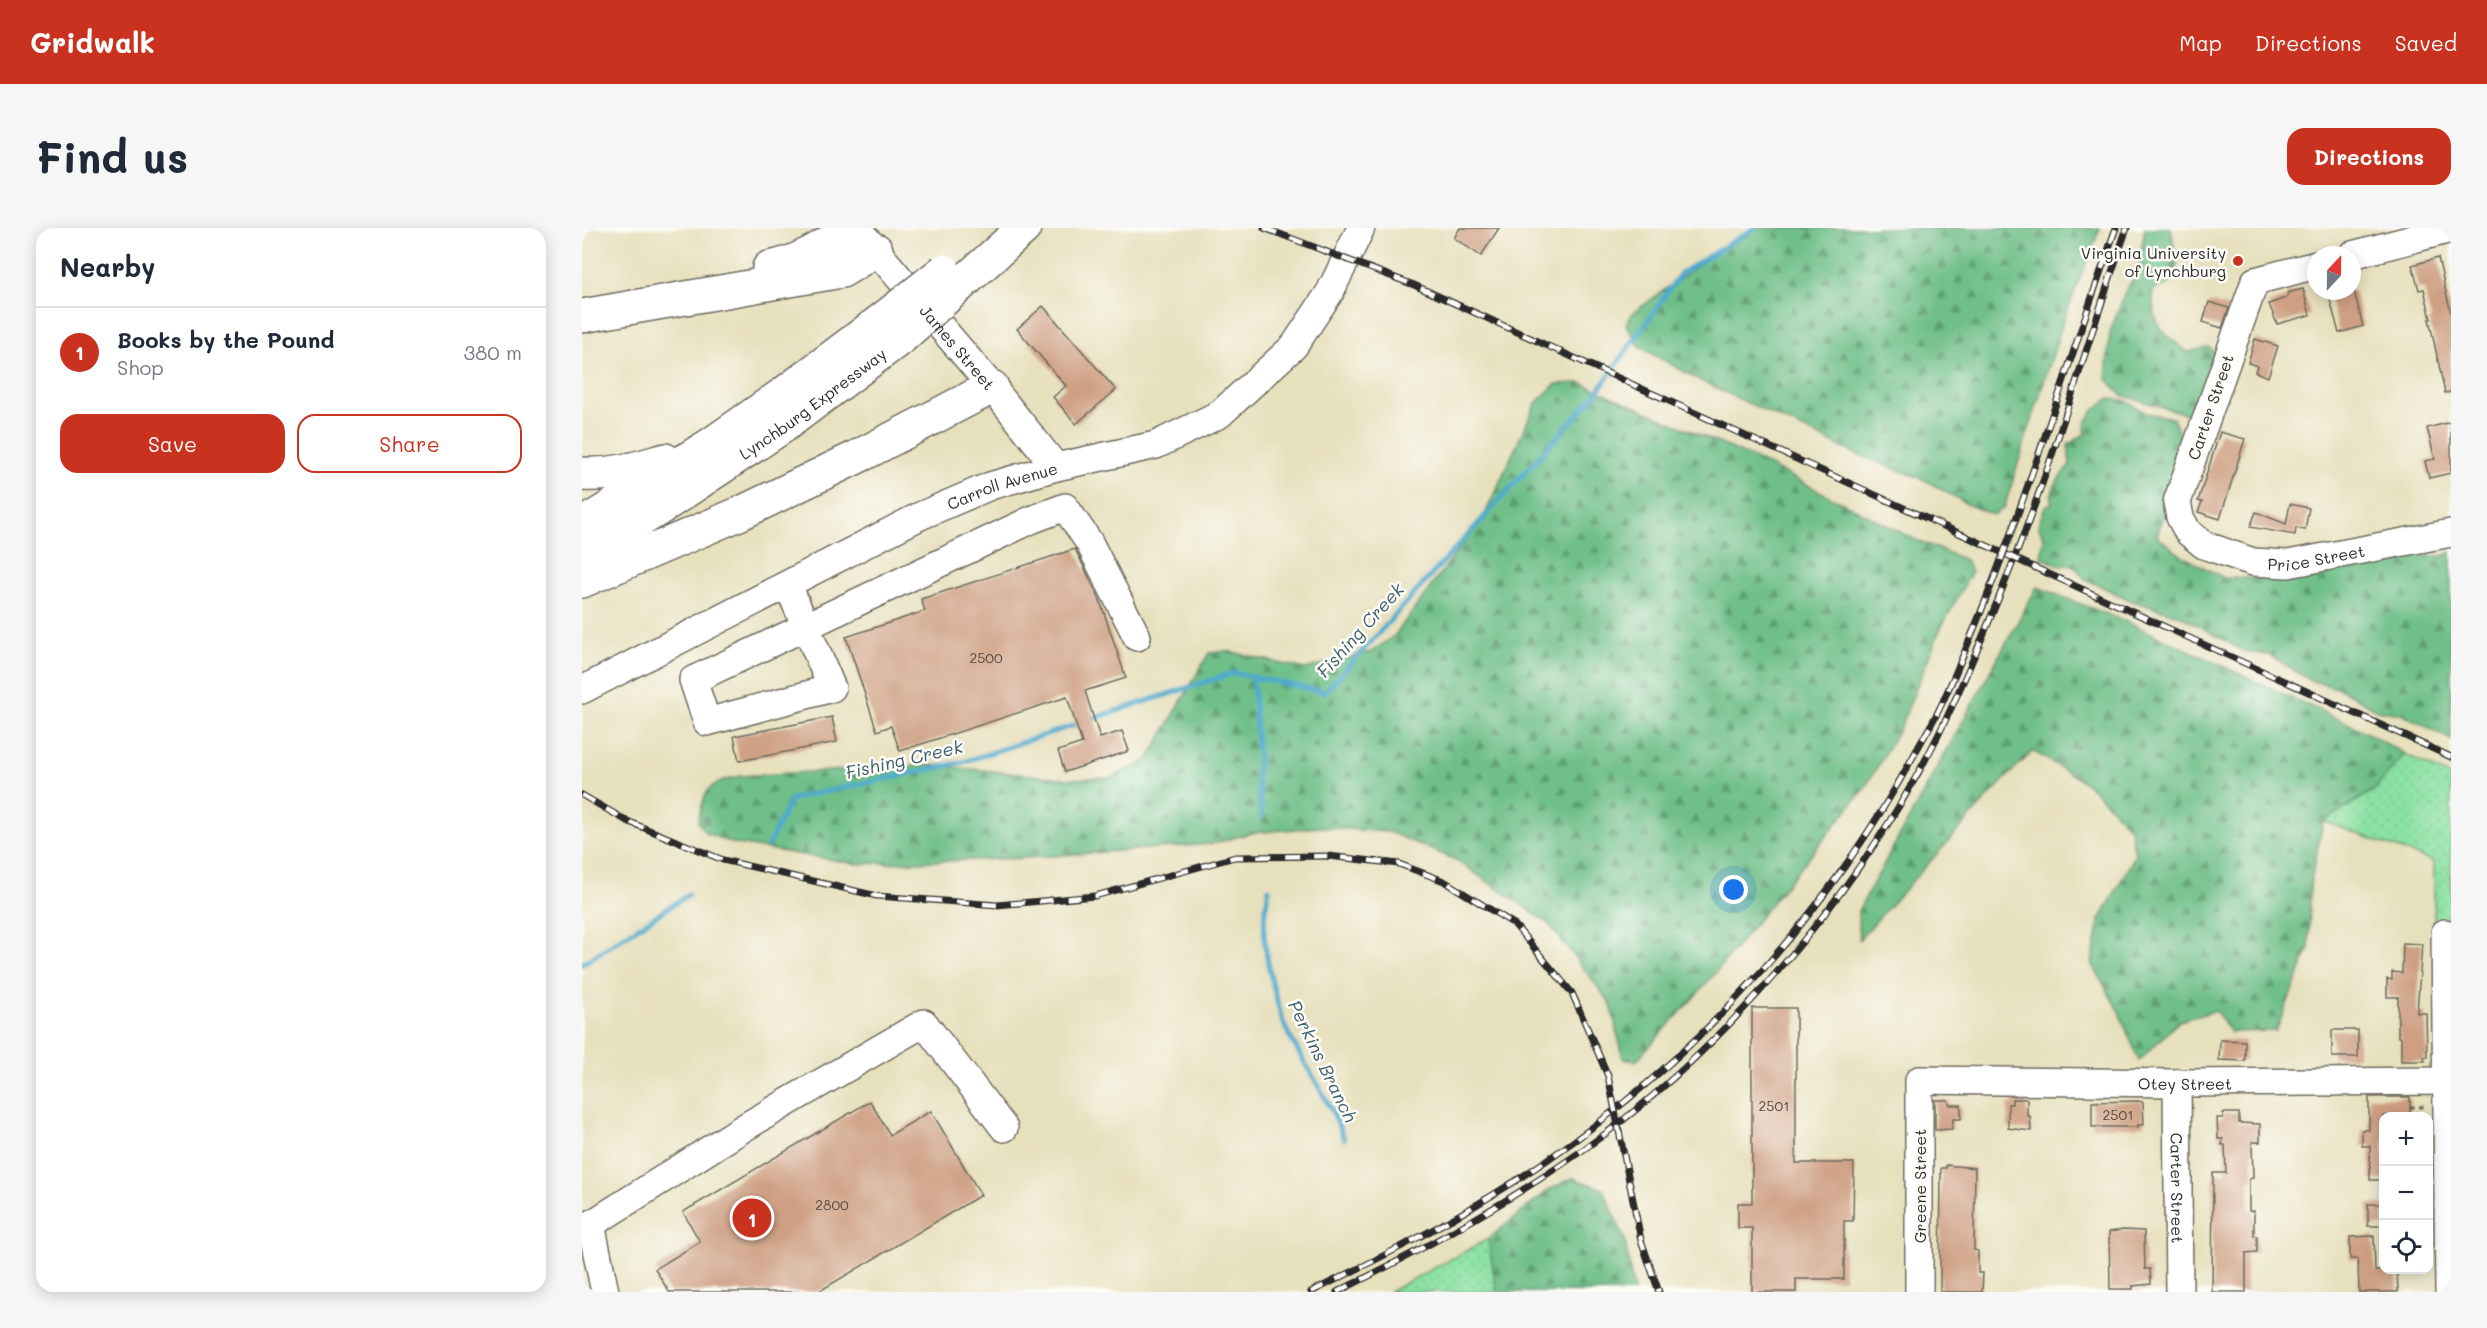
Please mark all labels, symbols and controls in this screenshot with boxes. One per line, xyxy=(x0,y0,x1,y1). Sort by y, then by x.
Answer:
text: Gridwalk xyxy=(30,24,155,60)
text: Map xyxy=(2179,29,2222,56)
text: Directions xyxy=(2255,29,2362,56)
text: Saved xyxy=(2395,29,2457,56)
button: Directions xyxy=(2287,128,2451,185)
text: Find us xyxy=(36,129,188,184)
place label: Virginia University of Lynchburg xyxy=(2081,242,2226,281)
north arrow xyxy=(2307,246,2361,300)
text: Nearby xyxy=(60,250,155,284)
marker: Virginia University of Lynchburg xyxy=(2231,254,2245,268)
street label: James Street xyxy=(916,300,1000,394)
text: Books by the Pound xyxy=(117,325,334,354)
text: 1 xyxy=(75,339,84,365)
text: 380 m xyxy=(464,339,522,365)
street label: Lynchburg Expressway xyxy=(735,342,890,463)
street label: Carter Street xyxy=(2182,351,2238,463)
text: Shop xyxy=(117,354,164,380)
button: Save xyxy=(60,414,285,473)
button: Share xyxy=(297,414,522,473)
street label: Carroll Avenue xyxy=(943,457,1060,514)
street label: Price Street xyxy=(2267,539,2366,575)
water label: Fishing Creek xyxy=(1311,577,1409,683)
house number: 2500 xyxy=(969,648,1003,667)
water label: Fishing Creek xyxy=(843,734,966,784)
your location xyxy=(1719,875,1748,904)
water label: Perkins Branch xyxy=(1283,996,1363,1126)
street label: Otey Street xyxy=(2138,1072,2232,1094)
house number: 2501 xyxy=(1759,1096,1789,1115)
house number: 2501 xyxy=(2103,1105,2133,1124)
map controls xyxy=(2379,1112,2433,1274)
button: + xyxy=(2379,1112,2433,1166)
street label: Greene Street xyxy=(1909,1129,1930,1243)
street label: Carter Street xyxy=(2167,1133,2189,1243)
button: − xyxy=(2379,1166,2433,1220)
house number: 2800 xyxy=(815,1195,849,1214)
pin: 1 xyxy=(732,1196,772,1240)
button: locate xyxy=(2379,1220,2433,1274)

